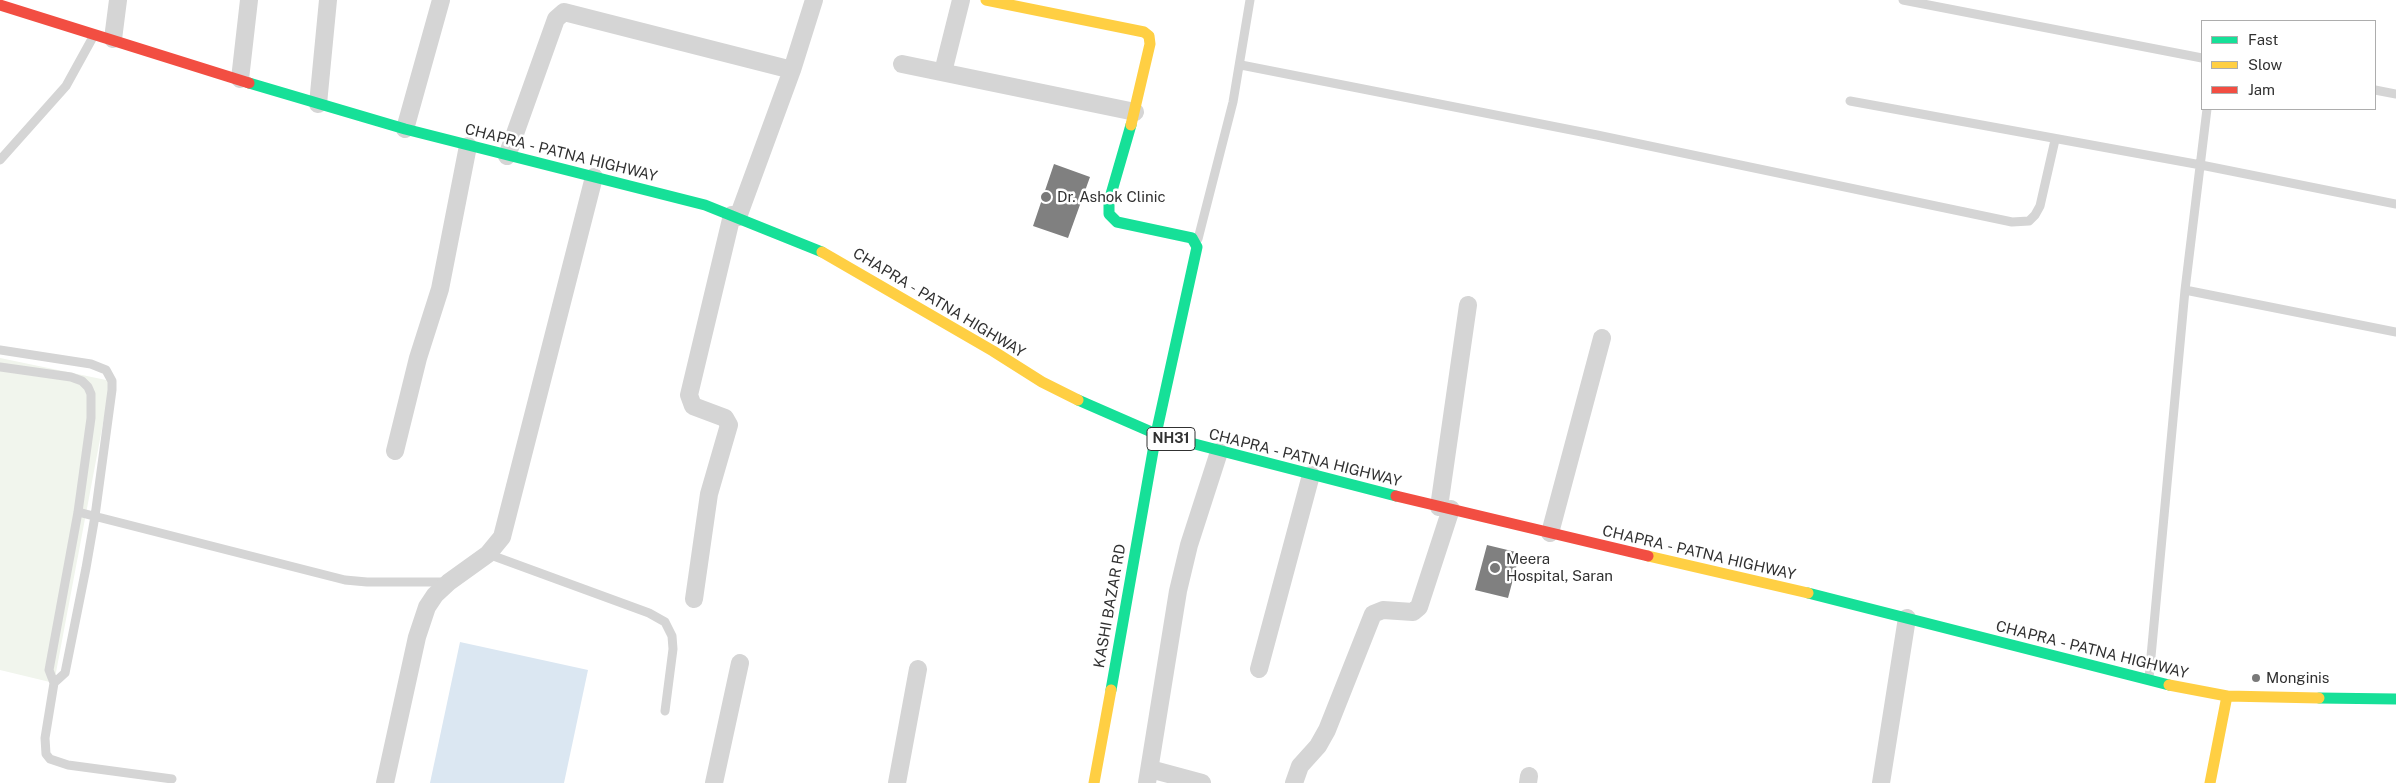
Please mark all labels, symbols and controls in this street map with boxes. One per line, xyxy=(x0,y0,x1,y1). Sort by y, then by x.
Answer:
legend xyxy=(2201,20,2376,110)
text: Fast xyxy=(2248,31,2278,48)
text: Slow xyxy=(2248,56,2282,73)
text: Jam xyxy=(2248,81,2275,98)
street label: CHAPRA - PATNA HIGHWAY xyxy=(463,120,659,186)
place label: Dr. Ashok Clinic xyxy=(1057,188,1166,206)
marker: Dr. Ashok Clinic xyxy=(1039,190,1053,204)
street label: CHAPRA - PATNA HIGHWAY xyxy=(850,244,1028,362)
street label: CHAPRA - PATNA HIGHWAY xyxy=(1207,425,1403,491)
road number: NH31 xyxy=(1147,428,1195,450)
street label: CHAPRA - PATNA HIGHWAY xyxy=(1601,522,1797,584)
street label: KASHI BAZAR RD xyxy=(1090,543,1130,669)
place label: Meera Hospital, Saran xyxy=(1506,550,1613,585)
marker: Meera Hospital, Saran xyxy=(1488,561,1502,575)
street label: CHAPRA - PATNA HIGHWAY xyxy=(1994,617,2190,683)
place label: Monginis xyxy=(2266,669,2329,687)
marker: Monginis xyxy=(2250,672,2262,684)

